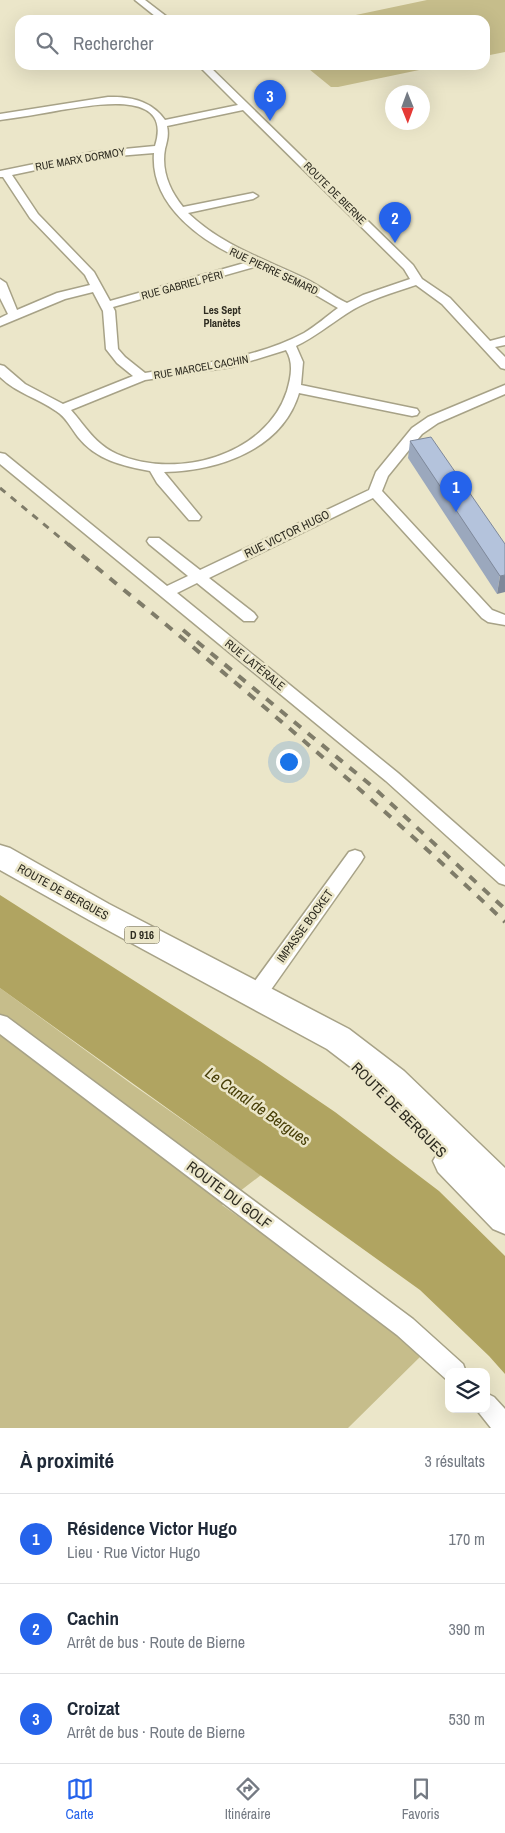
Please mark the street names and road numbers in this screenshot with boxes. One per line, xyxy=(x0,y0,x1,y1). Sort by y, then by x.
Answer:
street label: RUE MARX DORMOY xyxy=(34,144,126,174)
street label: ROUTE DE BIERNE xyxy=(301,159,369,227)
street label: RUE PIERRE SEMARD xyxy=(227,244,321,298)
street label: RUE GABRIEL PÉRI xyxy=(140,267,224,303)
street label: RUE MARCEL CACHIN xyxy=(153,352,249,382)
street label: RUE VICTOR HUGO xyxy=(242,506,333,562)
street label: RUE LATÉRALE xyxy=(222,636,288,694)
street label: ROUTE DE BERGUES xyxy=(15,860,112,924)
street label: IMPASSE BOCKET xyxy=(273,886,337,966)
road number: D 916 xyxy=(124,926,160,944)
street label: ROUTE DE BERGUES xyxy=(347,1057,452,1162)
street label: ROUTE DU GOLF xyxy=(183,1156,276,1233)

